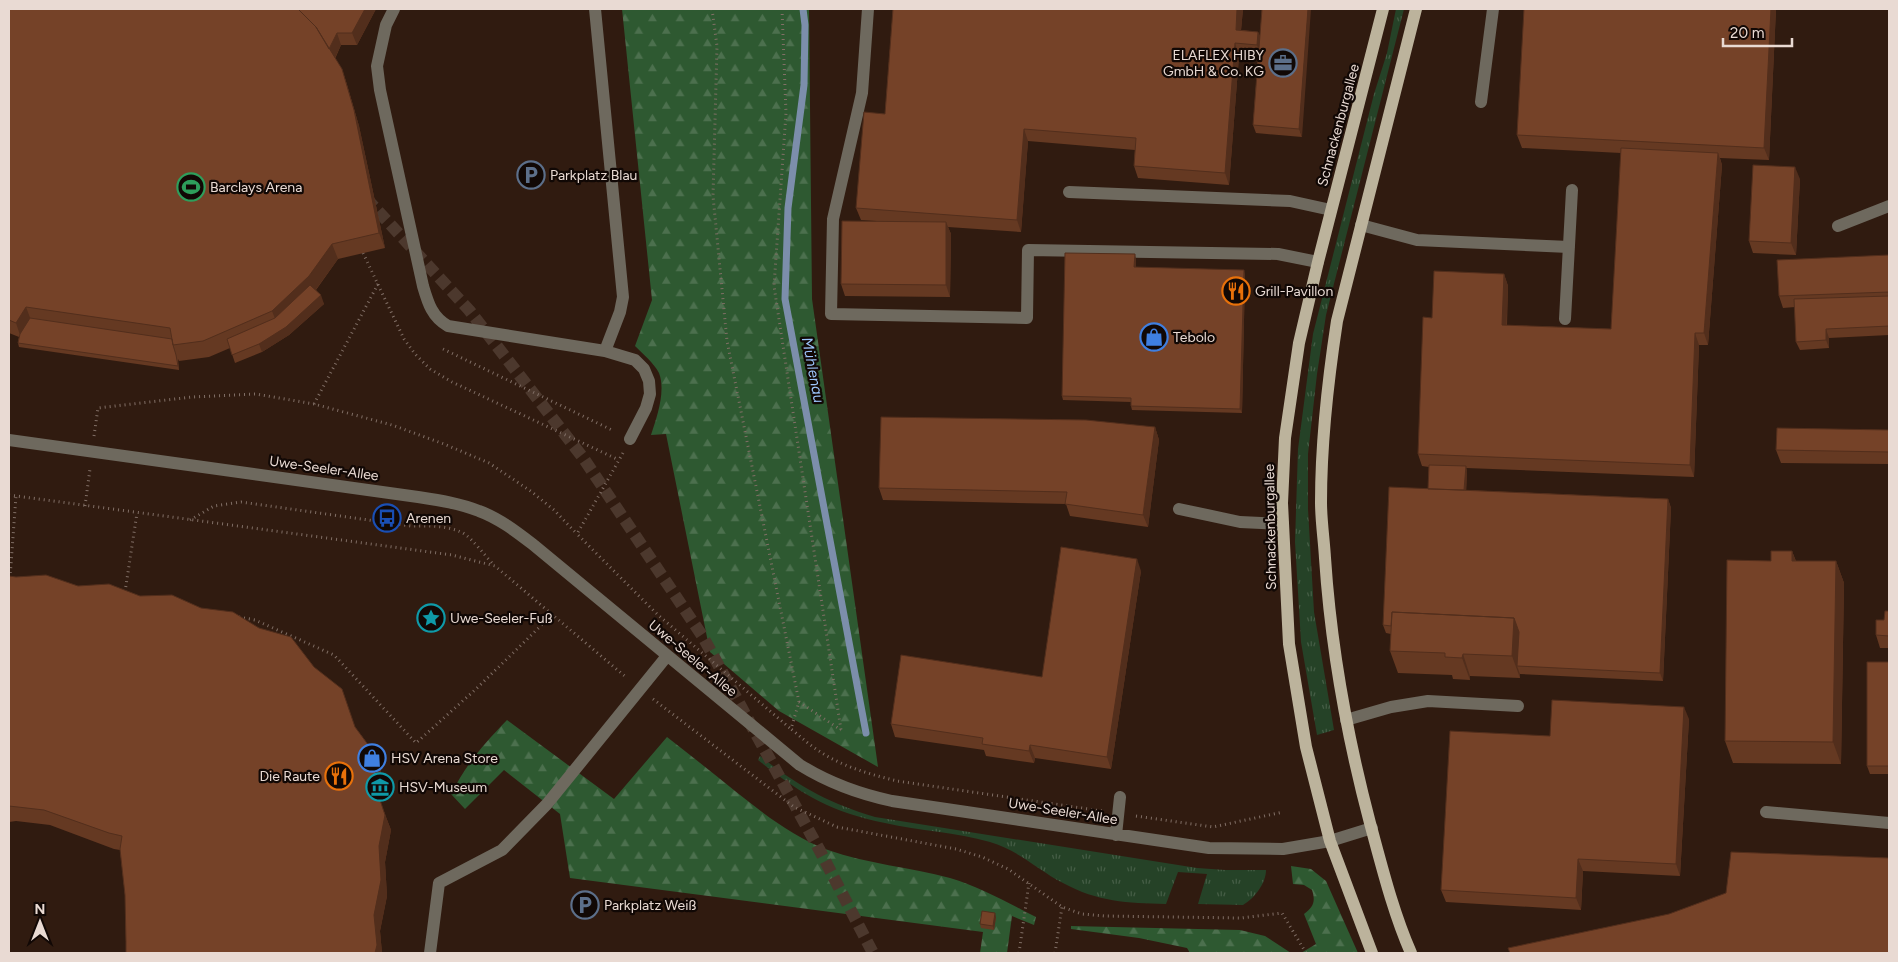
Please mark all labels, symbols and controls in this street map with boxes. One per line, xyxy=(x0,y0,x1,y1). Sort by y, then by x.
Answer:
scale bar xyxy=(1723,15,1792,47)
text: 20 m xyxy=(1730,24,1764,42)
place label: ELAFLEX HIBY GmbH & Co. KG xyxy=(1163,47,1265,80)
office icon: ELAFLEX HIBY GmbH & Co. KG xyxy=(1268,48,1298,78)
street label: Schnackenburgallee xyxy=(1314,62,1363,188)
parking icon: Parkplatz Blau xyxy=(516,160,546,190)
place label: Parkplatz Blau xyxy=(550,167,637,184)
sports icon: Barclays Arena xyxy=(176,172,206,202)
place label: Barclays Arena xyxy=(210,179,302,196)
restaurant icon: Grill-Pavillon xyxy=(1221,276,1251,306)
place label: Grill-Pavillon xyxy=(1255,283,1333,300)
shop icon: Tebolo xyxy=(1139,322,1169,352)
place label: Tebolo xyxy=(1173,329,1215,346)
water label: Mühlenau xyxy=(798,336,828,404)
street label: Uwe-Seeler-Allee xyxy=(268,452,380,485)
street label: Schnackenburgallee xyxy=(1261,463,1280,590)
bus stop icon: Arenen xyxy=(372,503,402,533)
place label: Arenen xyxy=(406,510,451,527)
place icon: Uwe-Seeler-Fuß xyxy=(416,603,446,633)
place label: Uwe-Seeler-Fuß xyxy=(450,610,553,627)
street label: Uwe-Seeler-Allee xyxy=(645,616,741,701)
shop icon: HSV Arena Store xyxy=(357,743,387,773)
place label: HSV Arena Store xyxy=(391,750,498,767)
restaurant icon: Die Raute xyxy=(324,761,354,791)
place label: Die Raute xyxy=(259,768,320,785)
museum icon: HSV-Museum xyxy=(365,772,395,802)
place label: HSV-Museum xyxy=(399,779,487,796)
street label: Uwe-Seeler-Allee xyxy=(1007,794,1119,829)
parking icon: Parkplatz Weiß xyxy=(570,890,600,920)
north arrow xyxy=(15,897,65,947)
place label: Parkplatz Weiß xyxy=(604,897,697,914)
text: N xyxy=(35,901,45,918)

